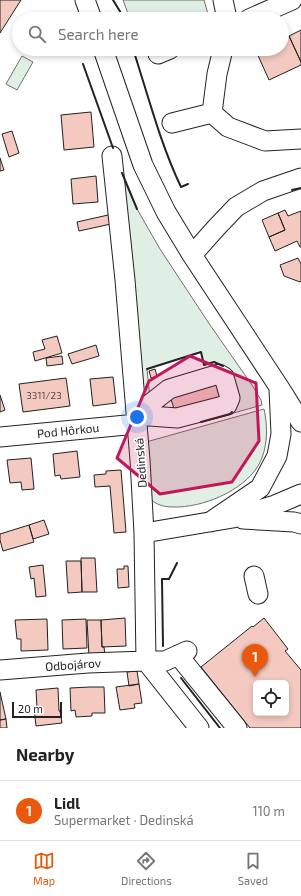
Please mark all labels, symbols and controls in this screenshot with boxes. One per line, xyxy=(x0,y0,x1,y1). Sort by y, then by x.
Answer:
search box xyxy=(12,12,289,56)
icon: search xyxy=(26,23,48,45)
text: Search here xyxy=(58,25,139,43)
house number: 3311/23 xyxy=(26,389,62,401)
your location xyxy=(127,407,147,427)
street label: Pod Hôrkou xyxy=(36,420,100,440)
street label: Dedinská xyxy=(131,438,149,488)
pin: 1 xyxy=(242,644,268,677)
street label: Odbojárov xyxy=(45,655,102,674)
map controls xyxy=(253,680,289,716)
button: locate xyxy=(253,680,289,716)
scale bar xyxy=(12,700,62,719)
text: 20 m xyxy=(18,702,43,715)
text: Nearby xyxy=(16,744,74,764)
text: Lidl xyxy=(54,794,80,812)
text: 1 xyxy=(26,803,32,819)
text: 110 m xyxy=(253,803,285,819)
text: Supermarket · Dedinská xyxy=(54,812,194,828)
tab: Map xyxy=(33,850,55,887)
tab: Directions xyxy=(121,850,172,887)
tab: Saved xyxy=(238,850,268,887)

